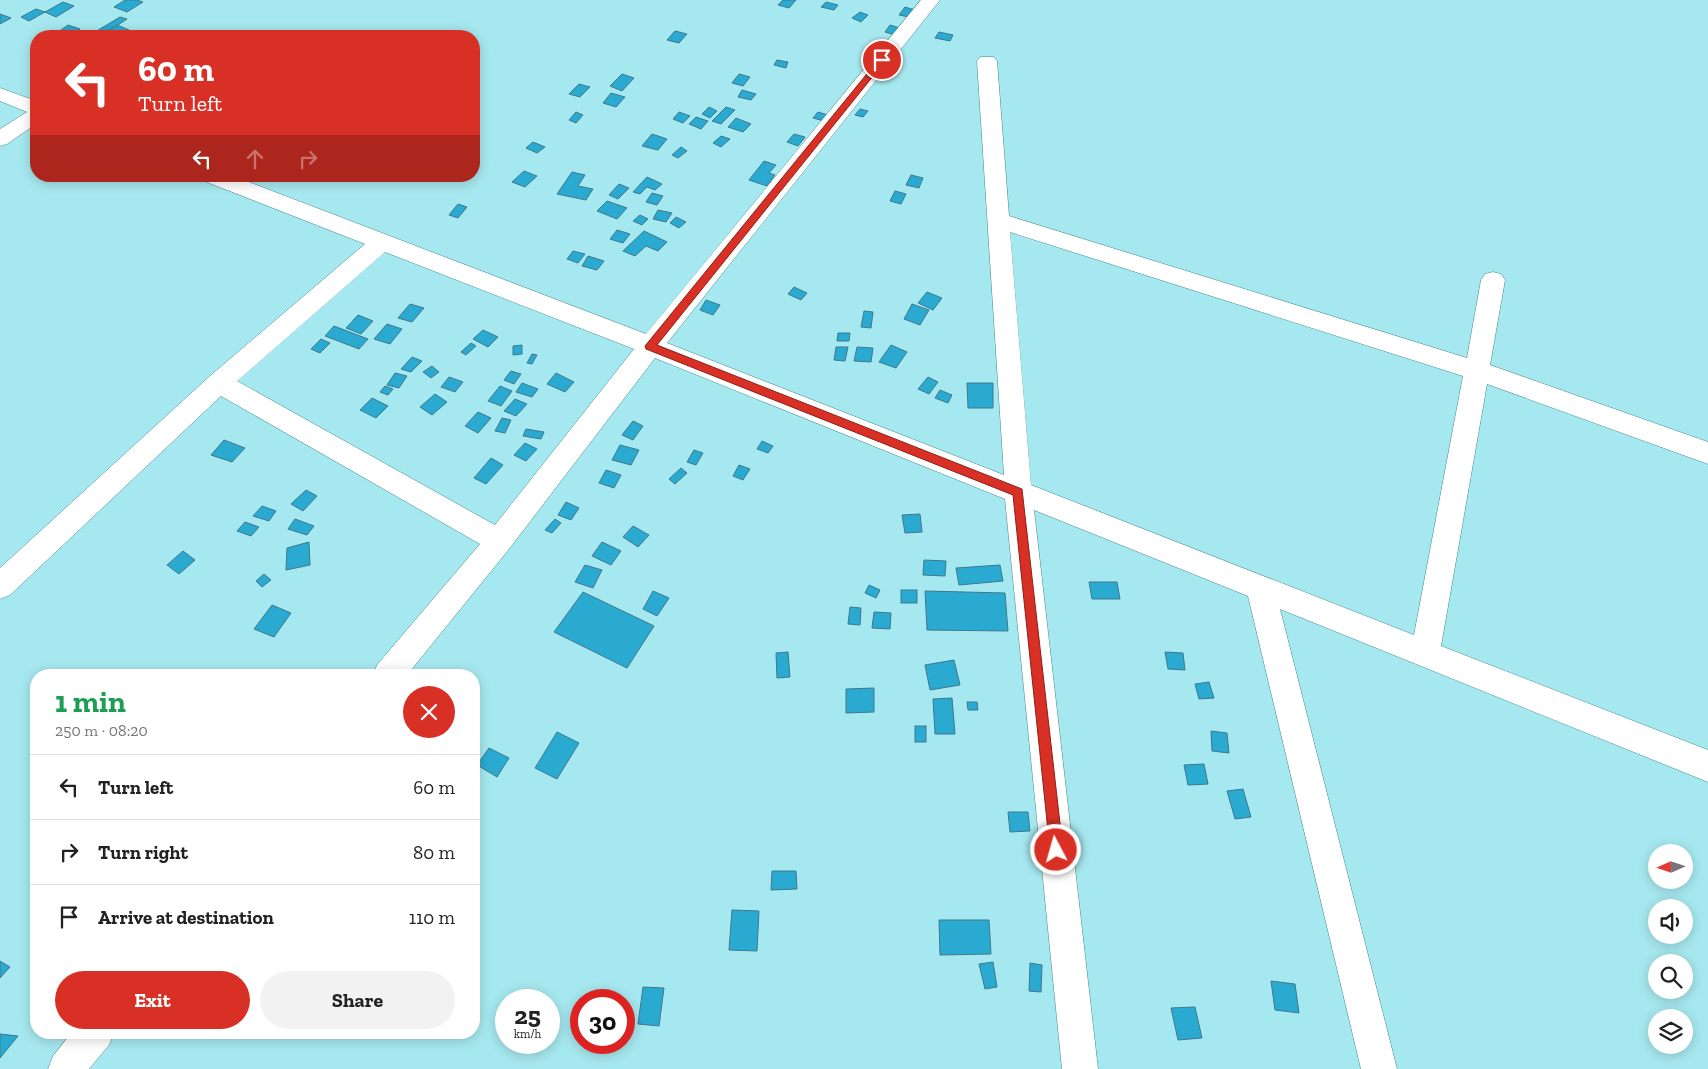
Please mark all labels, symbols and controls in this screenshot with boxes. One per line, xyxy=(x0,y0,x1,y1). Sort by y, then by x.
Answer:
pin xyxy=(861,39,903,81)
icon: arrive xyxy=(868,46,896,74)
text: 60 m xyxy=(138,48,214,90)
icon: left xyxy=(55,50,120,115)
text: Turn left xyxy=(138,90,222,117)
icon: left xyxy=(188,145,216,173)
icon: ahead xyxy=(241,145,269,173)
icon: right xyxy=(294,145,322,173)
text: 1 min xyxy=(55,684,126,720)
button: close xyxy=(403,686,455,738)
text: 250 m · 08:20 xyxy=(55,721,148,740)
icon: left xyxy=(55,773,83,801)
text: Turn left xyxy=(98,776,173,799)
text: 60 m xyxy=(413,776,455,799)
position arrow xyxy=(1029,823,1081,875)
icon: right xyxy=(55,838,83,866)
text: Turn right xyxy=(98,841,188,864)
text: 80 m xyxy=(413,841,455,864)
north arrow xyxy=(1648,844,1692,889)
map controls xyxy=(1648,844,1693,1054)
button: sound xyxy=(1648,899,1693,944)
icon: arrive xyxy=(55,903,83,931)
text: Arrive at destination xyxy=(98,906,274,929)
text: 110 m xyxy=(409,906,455,929)
button: search xyxy=(1648,954,1693,999)
button: Exit xyxy=(55,971,250,1029)
button: Share xyxy=(260,971,455,1029)
speed limit sign: 30 xyxy=(570,989,635,1054)
text: 25 xyxy=(514,1000,541,1030)
button: layers xyxy=(1648,1009,1693,1054)
text: km/h xyxy=(514,1027,541,1041)

